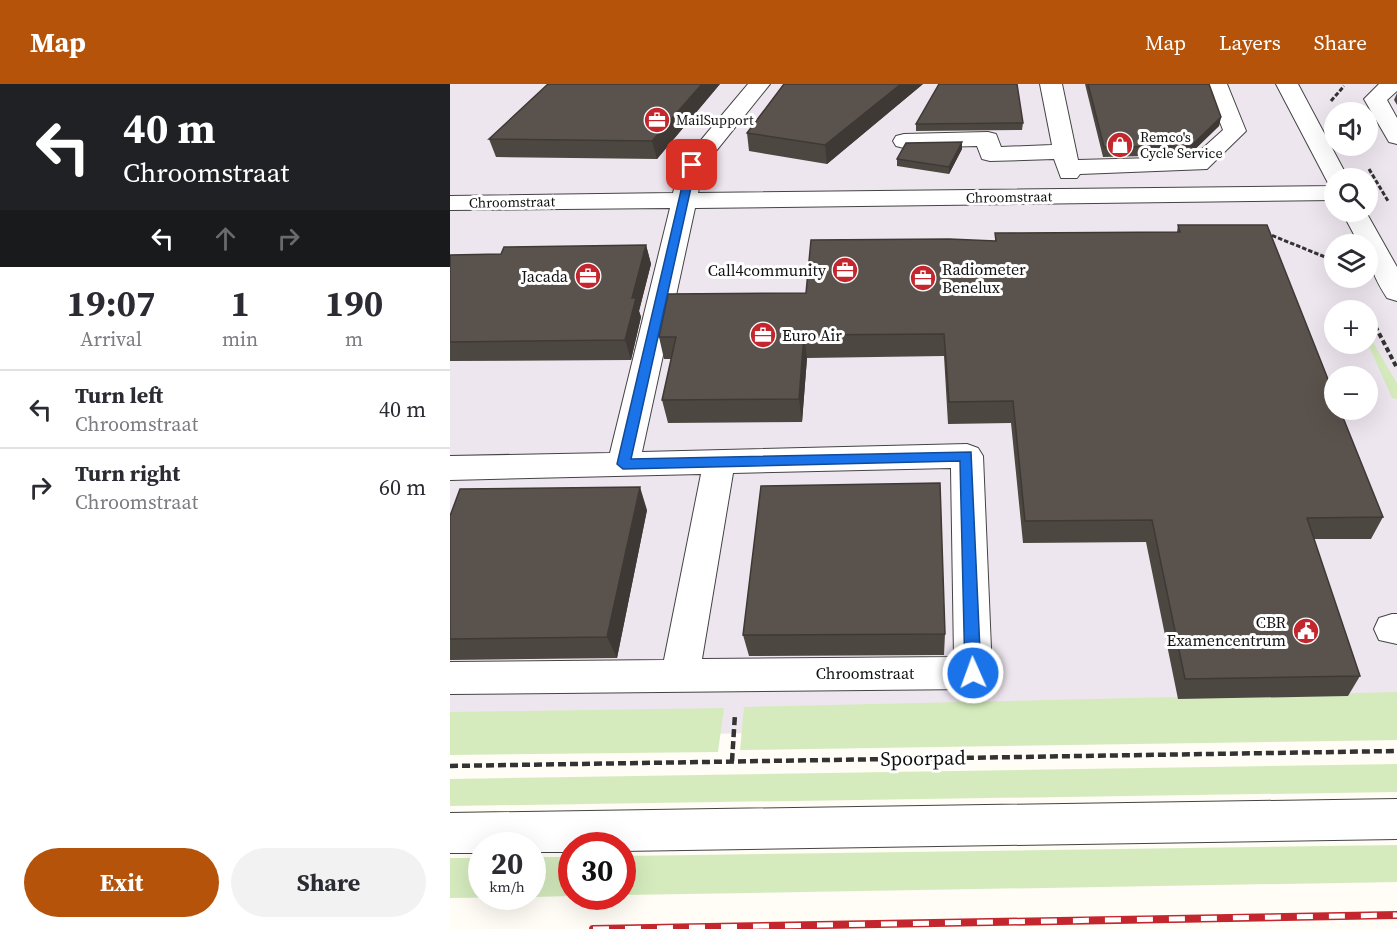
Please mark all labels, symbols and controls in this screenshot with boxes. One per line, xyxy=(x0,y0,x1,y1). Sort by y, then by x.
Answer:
text: Map xyxy=(30,23,86,61)
text: Map xyxy=(1145,28,1186,57)
text: Layers xyxy=(1219,28,1281,57)
text: Share xyxy=(1314,28,1367,57)
text: 40 m xyxy=(123,99,216,157)
map controls xyxy=(1324,102,1378,420)
button: sound xyxy=(1324,102,1378,156)
office icon: MailSupport xyxy=(642,105,672,135)
icon: left xyxy=(24,108,102,186)
place label: MailSupport xyxy=(676,110,754,130)
place label: Remco's Cycle Service xyxy=(1140,127,1223,163)
shop icon: Remco's Cycle Service xyxy=(1105,130,1135,160)
pin xyxy=(666,139,717,190)
icon: arrive xyxy=(675,148,708,181)
text: Chroomstraat xyxy=(123,154,289,191)
button: search xyxy=(1324,168,1378,222)
street label: Chroomstraat xyxy=(966,186,1053,208)
street label: Chroomstraat xyxy=(469,191,556,213)
icon: left xyxy=(146,222,179,255)
icon: ahead xyxy=(209,222,242,255)
icon: right xyxy=(272,222,305,255)
button: layers xyxy=(1324,234,1378,288)
office icon: Call4community xyxy=(830,255,860,285)
place label: Radiometer Benelux xyxy=(942,258,1026,298)
place label: Call4community xyxy=(708,259,827,281)
office icon: Jacada xyxy=(573,261,603,291)
office icon: Radiometer Benelux xyxy=(908,263,938,293)
place label: Jacada xyxy=(520,265,569,287)
text: 19:07 xyxy=(67,279,155,328)
text: 1 xyxy=(230,279,250,328)
text: 190 xyxy=(325,279,383,328)
button: + xyxy=(1324,300,1378,354)
office icon: Euro Air xyxy=(748,320,778,350)
place label: Euro Air xyxy=(782,324,842,346)
text: Arrival xyxy=(80,325,142,353)
text: min xyxy=(222,325,258,353)
text: m xyxy=(345,325,363,353)
button: − xyxy=(1324,366,1378,420)
text: Turn left xyxy=(75,380,163,410)
icon: left xyxy=(24,393,57,426)
text: 40 m xyxy=(379,394,426,424)
text: Chroomstraat xyxy=(75,410,198,438)
text: Turn right xyxy=(75,458,180,488)
icon: right xyxy=(24,471,57,504)
text: 60 m xyxy=(379,472,426,502)
text: Chroomstraat xyxy=(75,488,198,516)
place label: CBR Examencentrum xyxy=(1167,611,1287,651)
public building icon: CBR Examencentrum xyxy=(1291,616,1321,646)
position arrow xyxy=(941,641,1005,705)
street label: Chroomstraat xyxy=(816,662,915,684)
street label: Spoorpad xyxy=(880,743,967,773)
speed limit sign: 30 xyxy=(558,832,636,910)
text: 20 xyxy=(491,843,523,884)
button: Exit xyxy=(24,848,219,917)
button: Share xyxy=(231,848,426,917)
text: km/h xyxy=(489,876,525,897)

